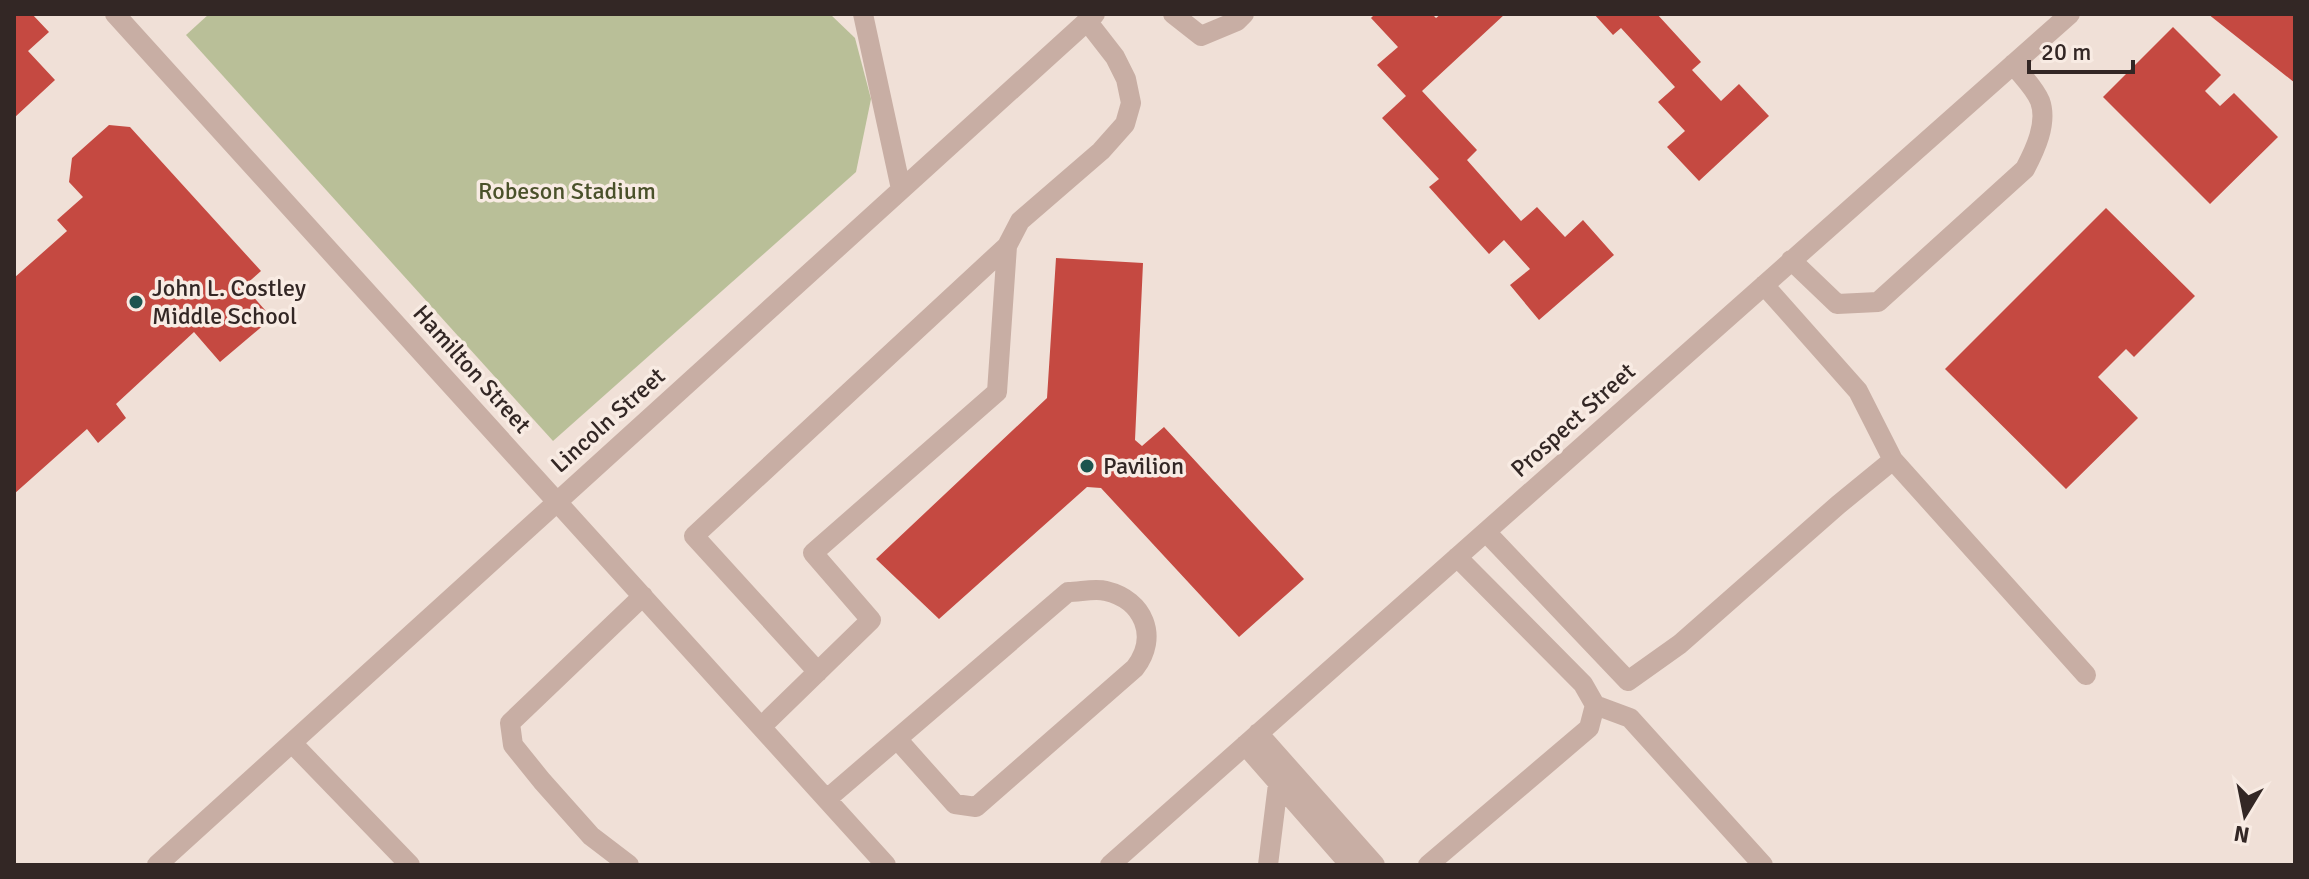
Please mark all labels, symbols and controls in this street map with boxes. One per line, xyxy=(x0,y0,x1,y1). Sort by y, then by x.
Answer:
scale bar xyxy=(2029,24,2133,74)
text: 20 m xyxy=(2041,37,2091,67)
park label: Robeson Stadium xyxy=(478,176,656,206)
place label: John L. Costley Middle School xyxy=(152,273,306,331)
marker: John L. Costley Middle School xyxy=(127,293,145,311)
street label: Hamilton Street xyxy=(407,299,537,439)
street label: Prospect Street xyxy=(1505,356,1641,484)
street label: Lincoln Street xyxy=(545,361,671,479)
place label: Pavilion xyxy=(1103,451,1184,481)
marker: Pavilion xyxy=(1078,457,1096,475)
north arrow xyxy=(2205,775,2285,855)
text: N xyxy=(2232,820,2251,849)

